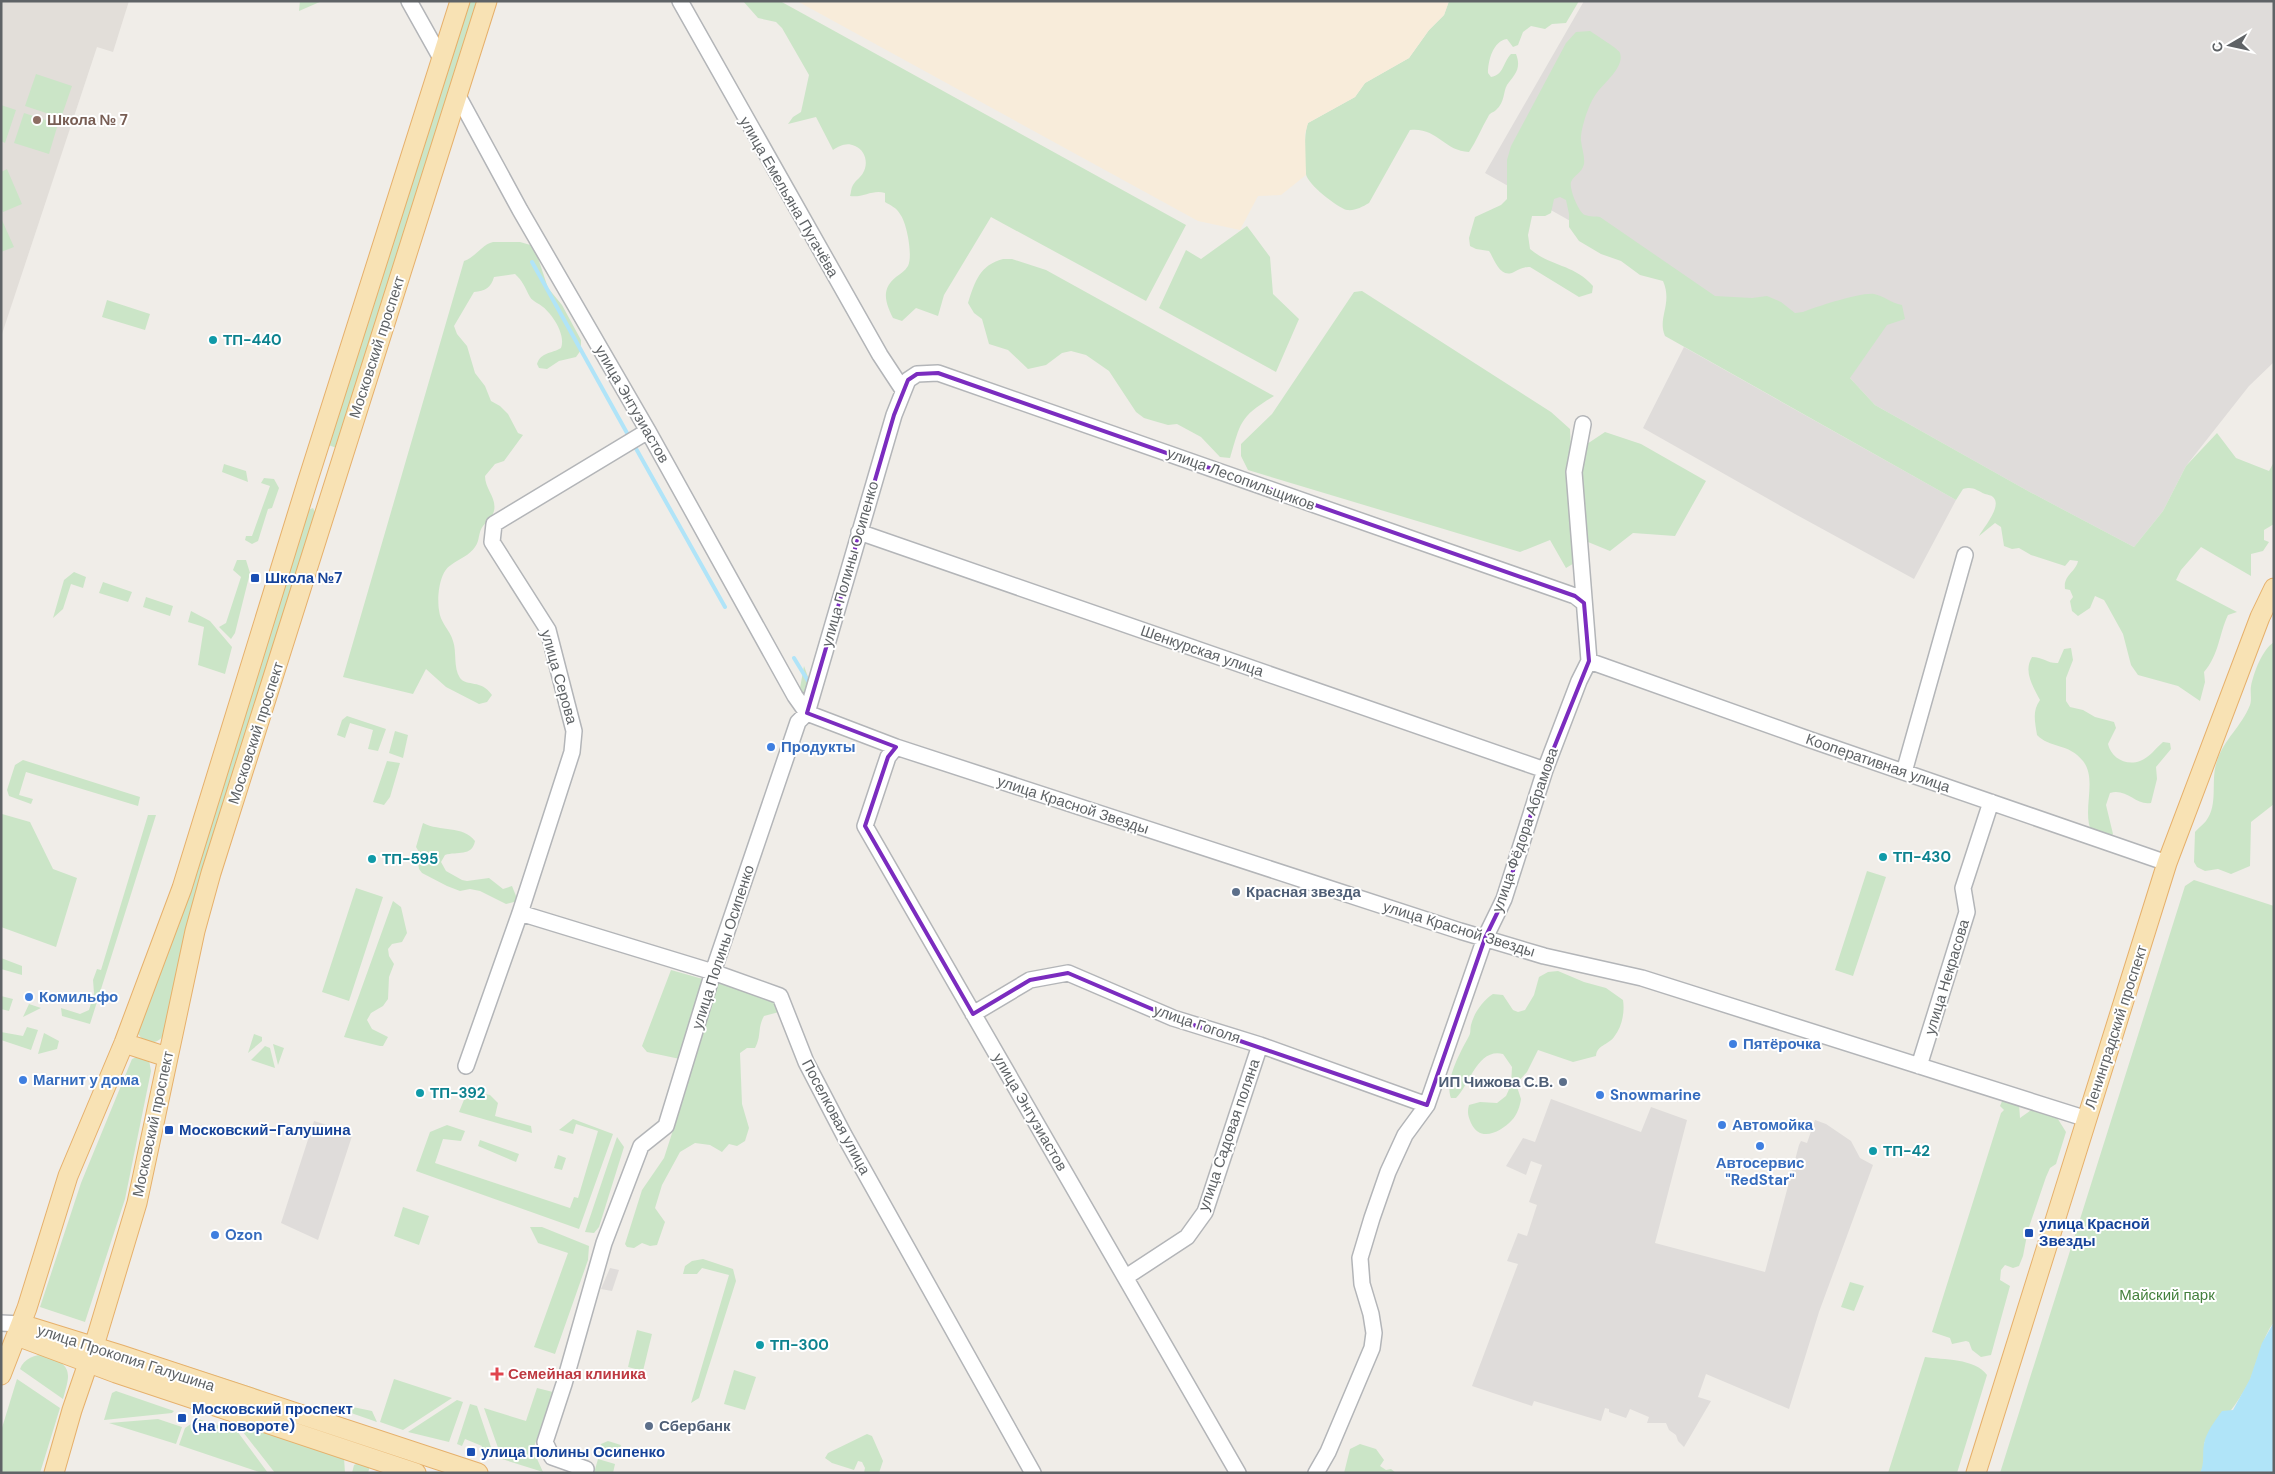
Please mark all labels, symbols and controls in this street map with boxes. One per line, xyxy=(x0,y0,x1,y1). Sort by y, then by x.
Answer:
north arrow xyxy=(2205,20,2255,70)
text: С xyxy=(2207,41,2227,53)
place label: Школа № 7 xyxy=(47,110,128,130)
street label: улица Емельяна Пугачёва xyxy=(735,113,844,282)
marker: Школа № 7 xyxy=(31,114,43,126)
street label: Московский проспект xyxy=(345,273,410,421)
place label: ТП-440 xyxy=(223,330,282,350)
marker: ТП-440 xyxy=(207,334,219,346)
street label: улица Энтузиастов xyxy=(590,341,674,467)
street label: улица Лесопильщиков xyxy=(1164,443,1318,515)
street label: улица Полины Осипенко xyxy=(817,479,883,649)
place label: Школа №7 xyxy=(265,568,342,588)
marker: Школа №7 xyxy=(249,572,261,584)
street label: Шенкурская улица xyxy=(1138,621,1267,682)
street label: улица Серова xyxy=(536,628,582,727)
street label: Московский проспект xyxy=(224,659,289,807)
street label: Кооперативная улица xyxy=(1803,729,1953,797)
place label: Продукты xyxy=(781,737,856,757)
marker: Продукты xyxy=(765,741,777,753)
street label: улица Фёдора Абрамова xyxy=(1487,744,1563,915)
street label: улица Красной Звезды xyxy=(995,771,1151,839)
place label: ТП-430 xyxy=(1893,847,1951,867)
place label: ТП-595 xyxy=(382,849,438,869)
marker: ТП-430 xyxy=(1877,851,1889,863)
marker: ТП-595 xyxy=(366,853,378,865)
street label: улица Полины Осипенко xyxy=(687,862,759,1032)
place label: Красная звезда xyxy=(1246,882,1361,902)
marker: Красная звезда xyxy=(1230,886,1242,898)
street label: улица Красной Звезды xyxy=(1380,896,1538,962)
street label: улица Некрасова xyxy=(1920,916,1974,1037)
street label: Ленинградский проспект xyxy=(2080,942,2152,1112)
place label: Комильфо xyxy=(39,987,118,1007)
marker: Комильфо xyxy=(23,991,35,1003)
street label: улица Гоголя xyxy=(1151,1000,1243,1048)
place label: Пятёрочка xyxy=(1743,1034,1821,1054)
marker: Пятёрочка xyxy=(1727,1038,1739,1050)
street label: Московский проспект xyxy=(128,1049,178,1199)
street label: улица Энтузиастов xyxy=(988,1049,1072,1175)
street label: Поселковая улица xyxy=(797,1056,875,1179)
street label: улица Садовая поляна xyxy=(1194,1056,1265,1214)
place label: Магнит у дома xyxy=(33,1070,140,1090)
place label: ИП Чижова С.В. xyxy=(1439,1072,1553,1092)
marker: Магнит у дома xyxy=(17,1074,29,1086)
marker: ИП Чижова С.В. xyxy=(1557,1076,1569,1088)
place label: ТП-392 xyxy=(430,1083,486,1103)
place label: Snowmarine xyxy=(1610,1085,1701,1105)
marker: ТП-392 xyxy=(414,1087,426,1099)
marker: Snowmarine xyxy=(1594,1089,1606,1101)
place label: Автомойка xyxy=(1732,1115,1814,1135)
marker: Автомойка xyxy=(1716,1119,1728,1131)
place label: Московский-Галушина xyxy=(179,1120,351,1140)
marker: Московский-Галушина xyxy=(163,1124,175,1136)
marker: Автосервис "RedStar" xyxy=(1754,1140,1766,1152)
place label: ТП-42 xyxy=(1883,1141,1930,1161)
marker: ТП-42 xyxy=(1867,1145,1879,1157)
place label: Автосервис "RedStar" xyxy=(1716,1153,1804,1190)
place label: улица Красной Звезды xyxy=(2039,1214,2150,1251)
place label: Ozon xyxy=(225,1225,263,1245)
marker: улица Красной Звезды xyxy=(2023,1227,2035,1239)
marker: Ozon xyxy=(209,1229,221,1241)
park label: Майский парк xyxy=(2119,1285,2215,1305)
street label: улица Прокопия Галушина xyxy=(35,1320,218,1396)
place label: ТП-300 xyxy=(770,1335,829,1355)
marker: ТП-300 xyxy=(754,1339,766,1351)
place label: Семейная клиника xyxy=(508,1364,647,1384)
marker: Семейная клиника xyxy=(490,1367,504,1381)
place label: Московский проспект (на повороте) xyxy=(192,1399,353,1436)
marker: Московский проспект (на повороте) xyxy=(176,1412,188,1424)
place label: Сбербанк xyxy=(659,1416,731,1436)
marker: Сбербанк xyxy=(643,1420,655,1432)
place label: улица Полины Осипенко xyxy=(481,1442,665,1462)
marker: улица Полины Осипенко xyxy=(465,1446,477,1458)

